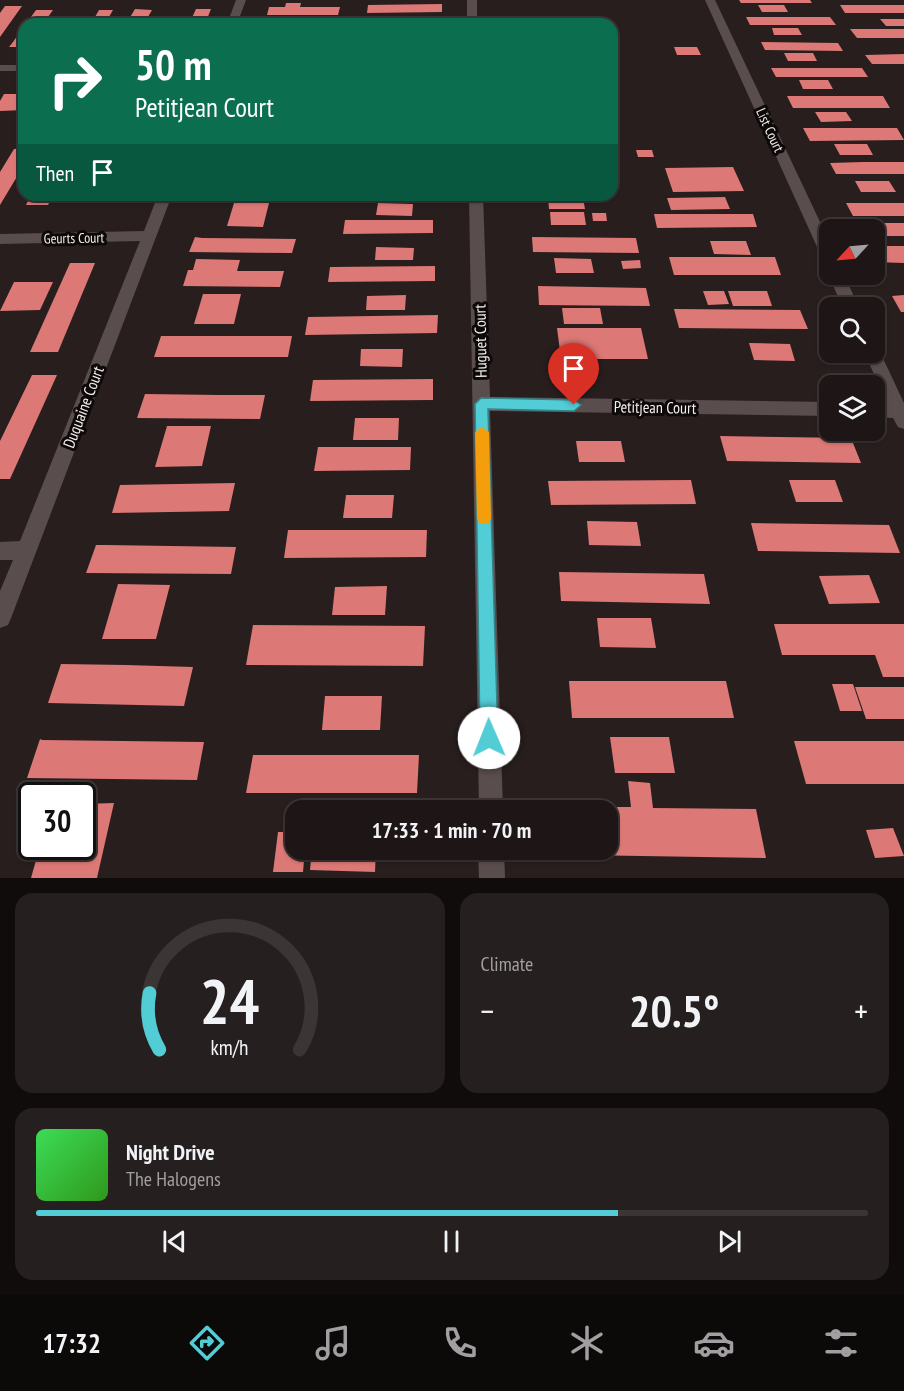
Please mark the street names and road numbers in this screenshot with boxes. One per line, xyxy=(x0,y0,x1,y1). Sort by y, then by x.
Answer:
street label: List Court xyxy=(752,105,788,155)
street label: Geurts Court xyxy=(44,228,105,248)
street label: Huguet Court xyxy=(469,303,491,378)
street label: Duquaine Court xyxy=(58,363,108,451)
street label: Petitjean Court xyxy=(614,396,697,418)

